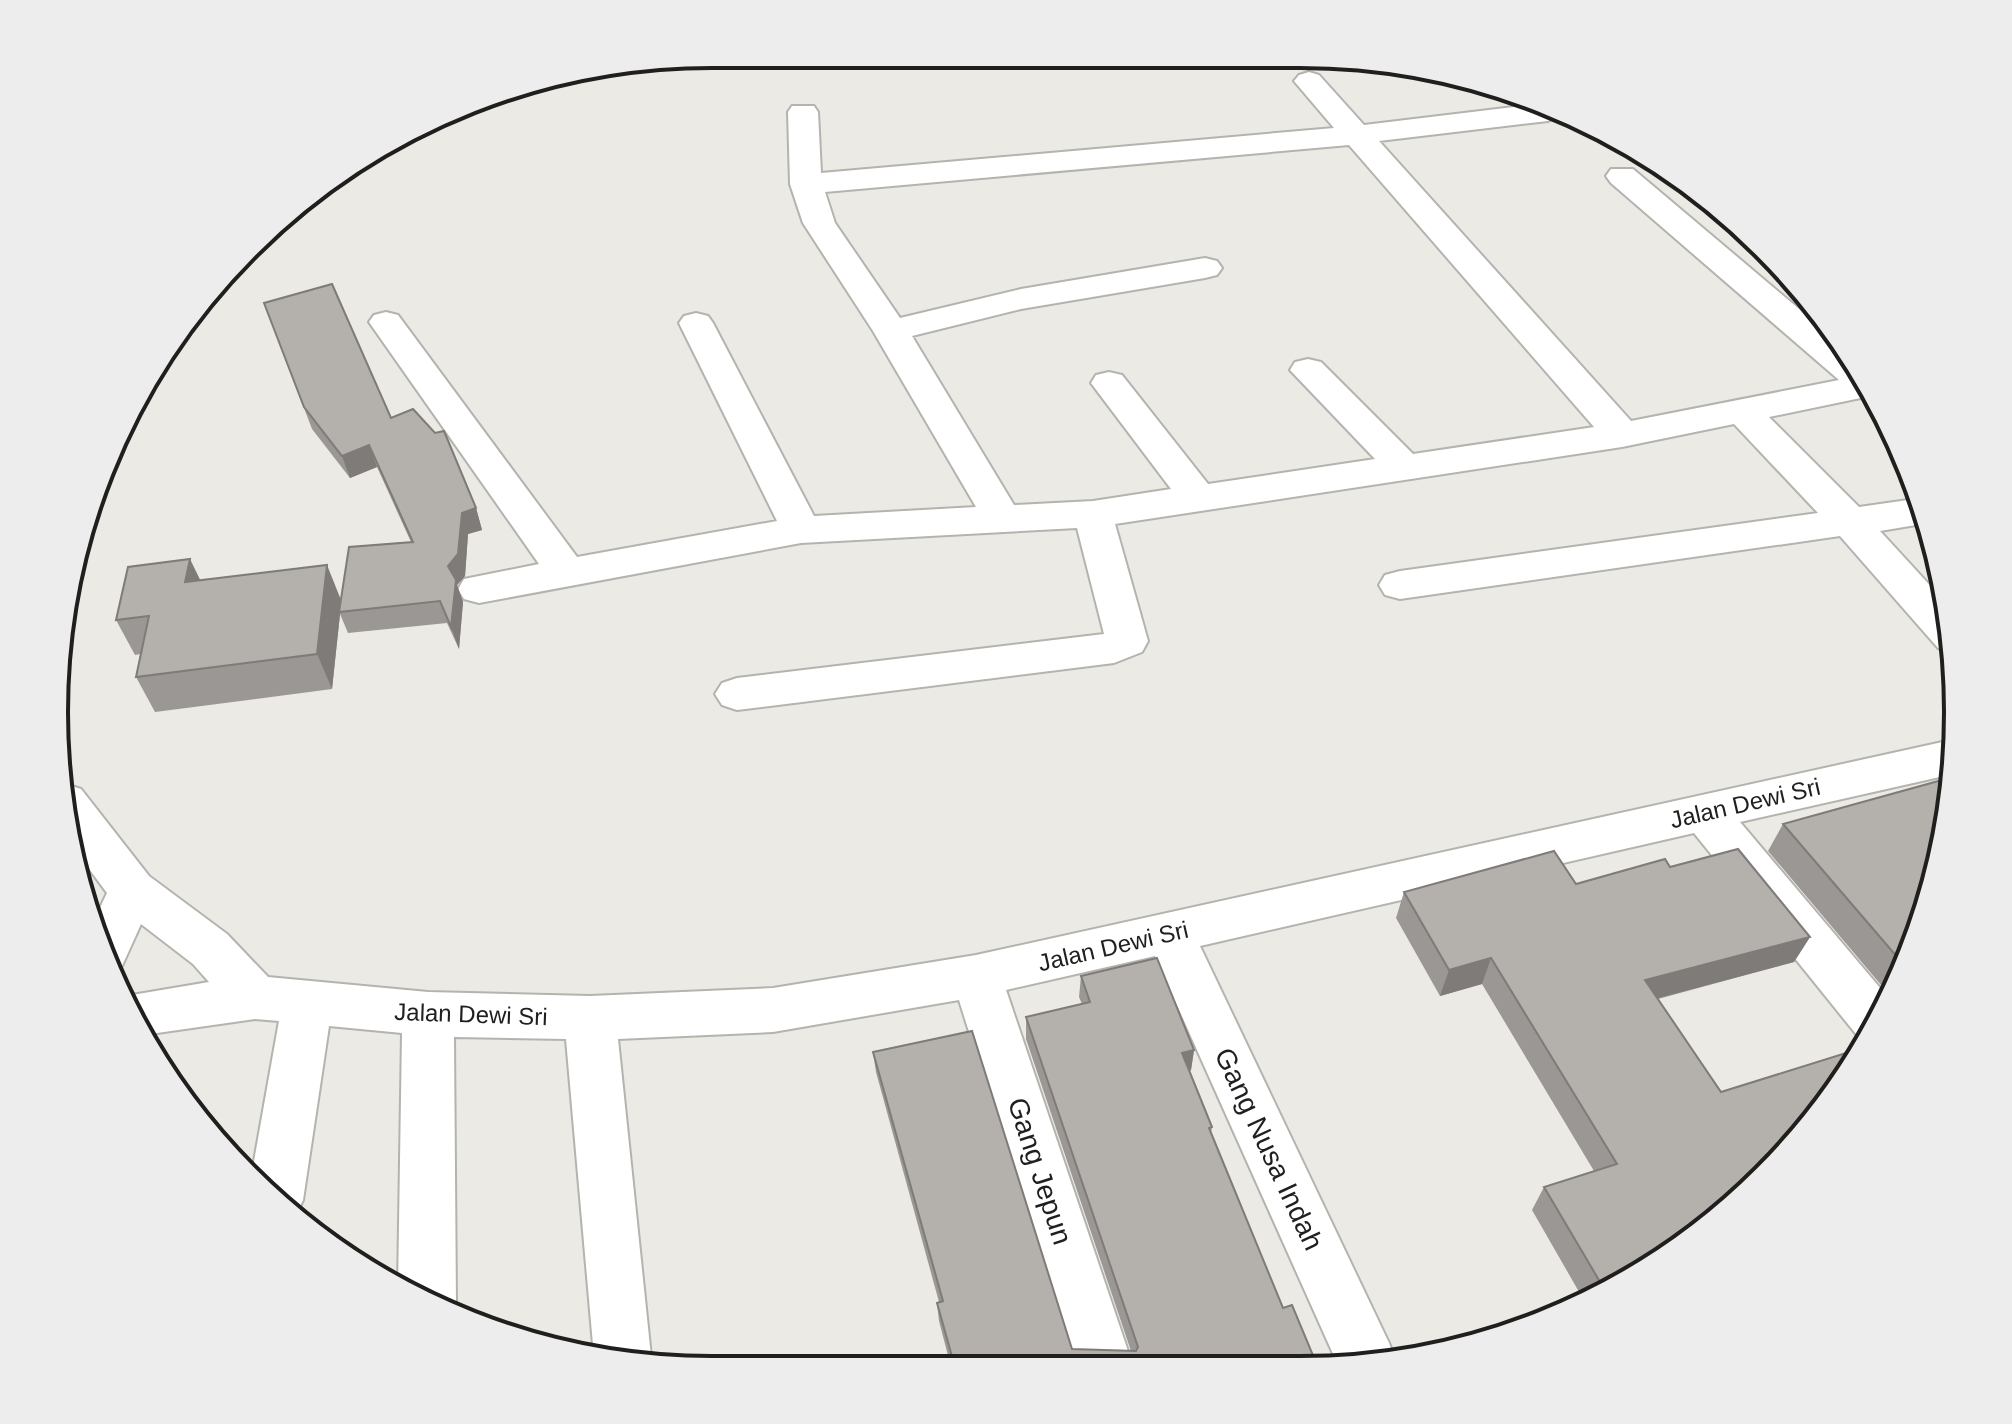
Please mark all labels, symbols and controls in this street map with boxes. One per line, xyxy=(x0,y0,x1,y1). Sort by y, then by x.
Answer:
street label: Jalan Dewi Sri xyxy=(1667,773,1823,833)
street label: Jalan Dewi Sri xyxy=(1035,916,1191,976)
street label: Jalan Dewi Sri xyxy=(394,998,548,1030)
street label: Gang Nusa Indah xyxy=(1209,1043,1329,1255)
street label: Gang Jepun xyxy=(1002,1094,1078,1248)

